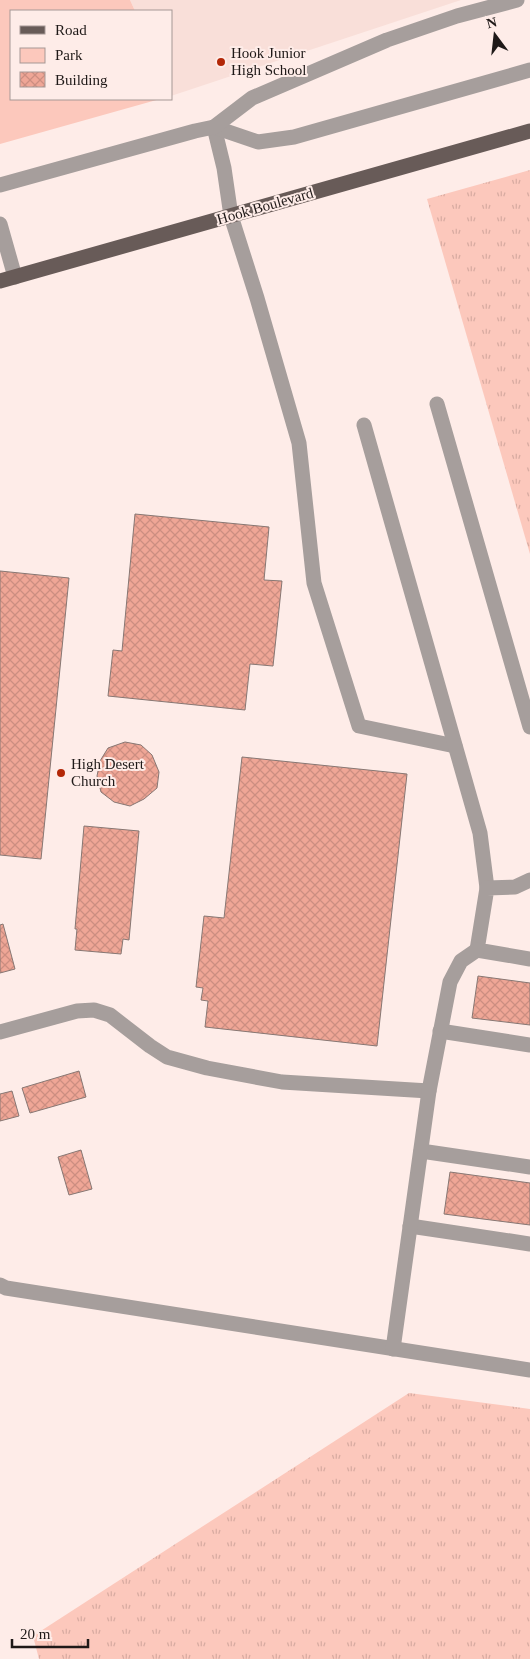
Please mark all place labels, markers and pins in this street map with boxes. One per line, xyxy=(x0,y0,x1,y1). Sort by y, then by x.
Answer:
place label: Hook Junior High School xyxy=(231,45,306,78)
marker: Hook Junior High School xyxy=(215,56,227,68)
place label: High Desert Church xyxy=(71,756,145,789)
marker: High Desert Church xyxy=(55,767,67,779)

